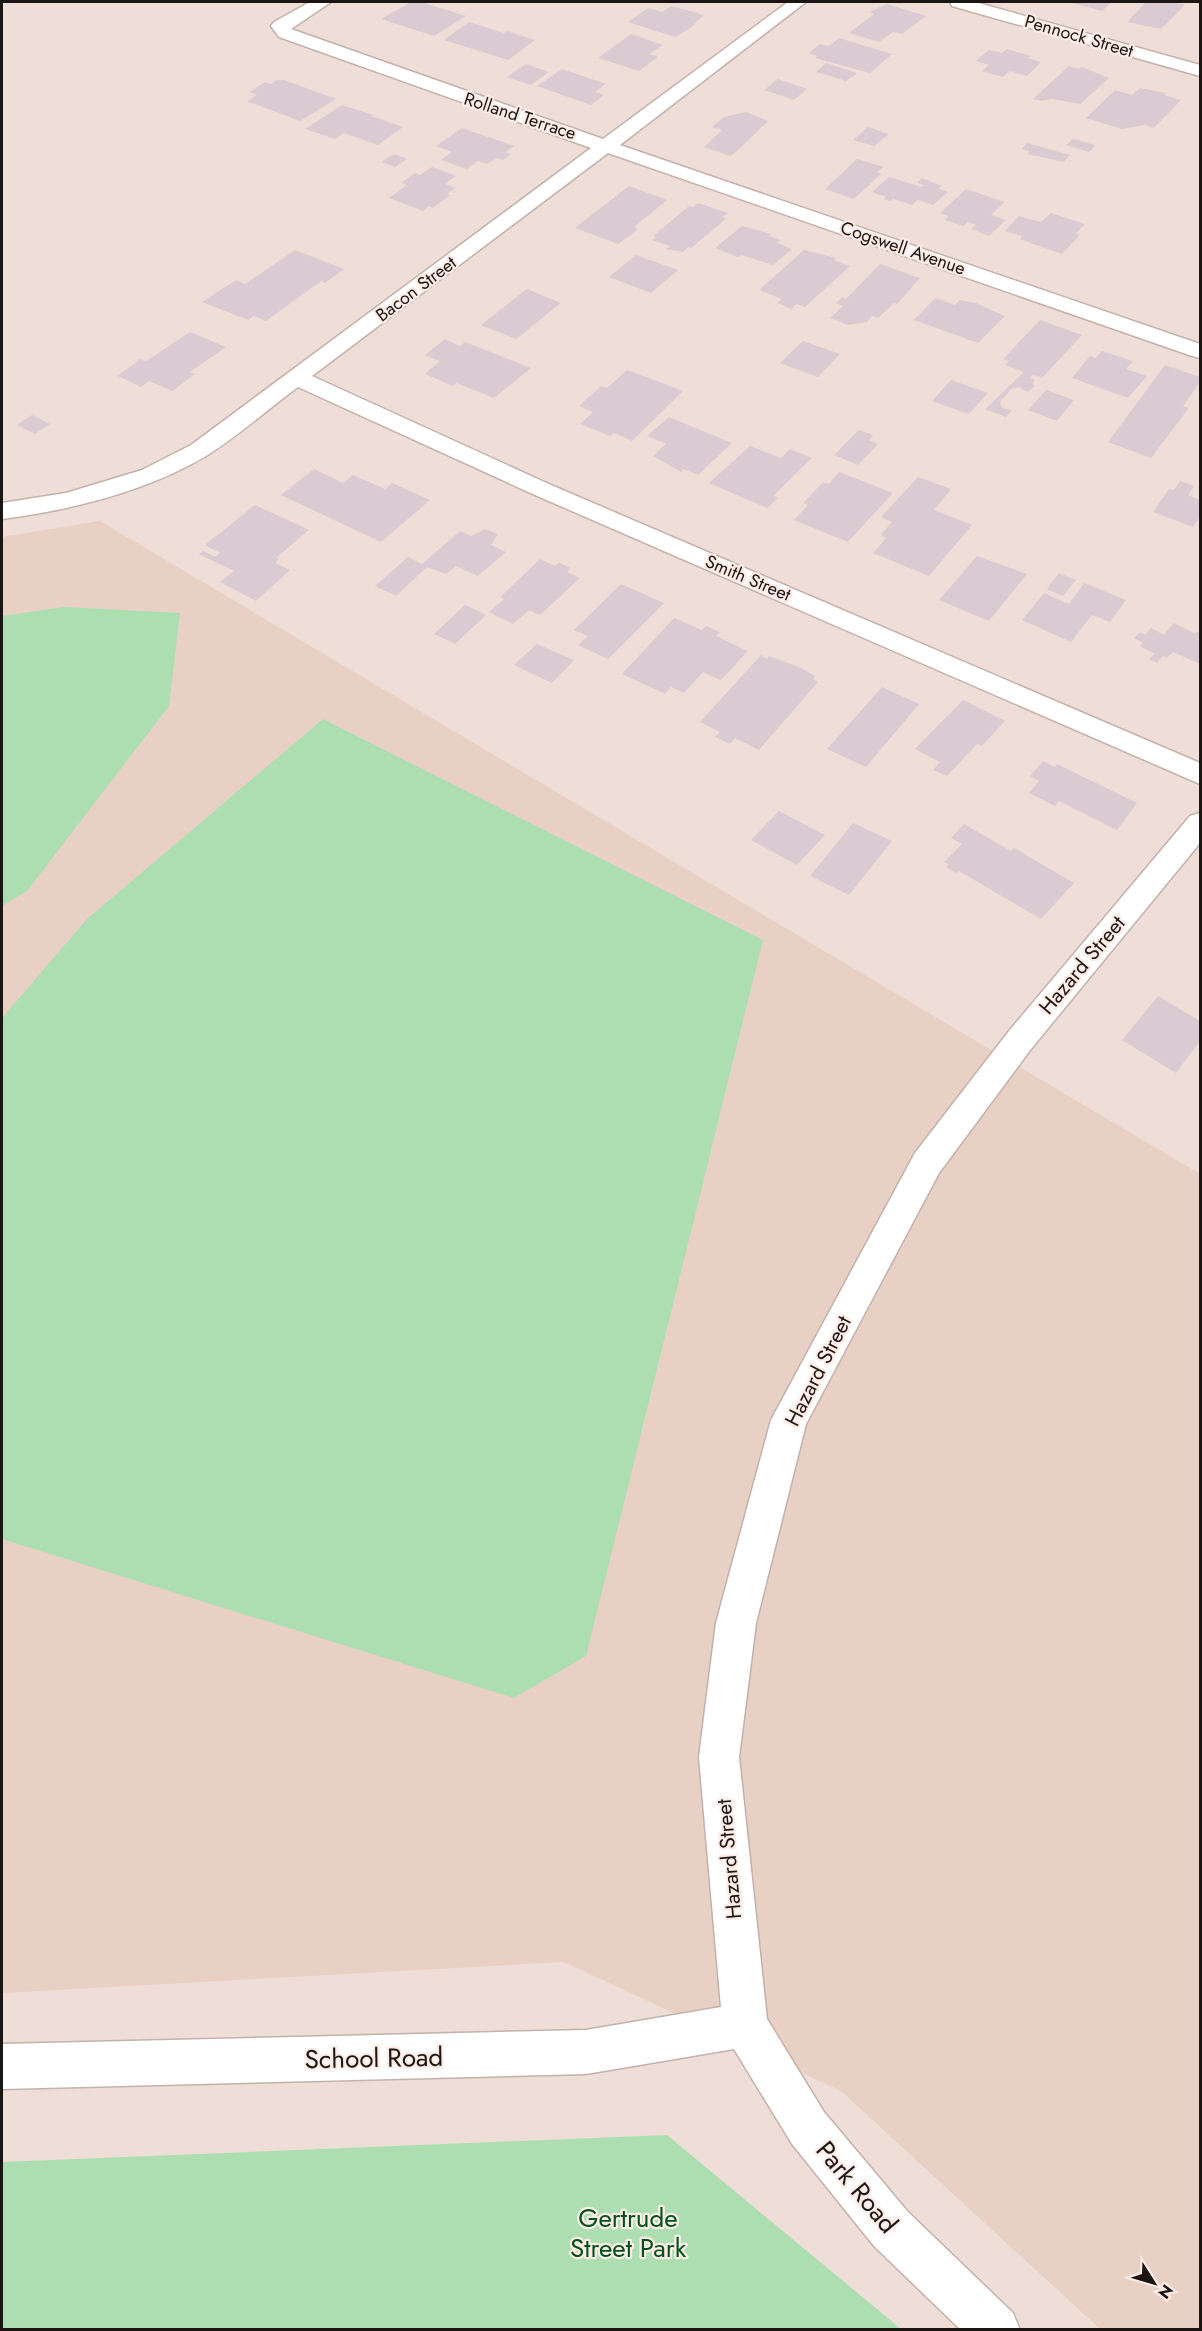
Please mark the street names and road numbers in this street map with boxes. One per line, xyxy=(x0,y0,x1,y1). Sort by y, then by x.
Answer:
street label: Pennock Street xyxy=(1021,8,1137,64)
street label: Rolland Terrace xyxy=(460,86,580,146)
street label: Cogswell Avenue xyxy=(837,214,969,282)
street label: Bacon Street xyxy=(370,250,462,328)
street label: Smith Street xyxy=(701,548,795,608)
street label: Hazard Street xyxy=(1032,909,1132,1021)
street label: Hazard Street xyxy=(777,1311,859,1431)
street label: Hazard Street xyxy=(709,1798,749,1920)
street label: School Road xyxy=(304,2038,444,2078)
street label: Park Road xyxy=(807,2133,907,2241)

